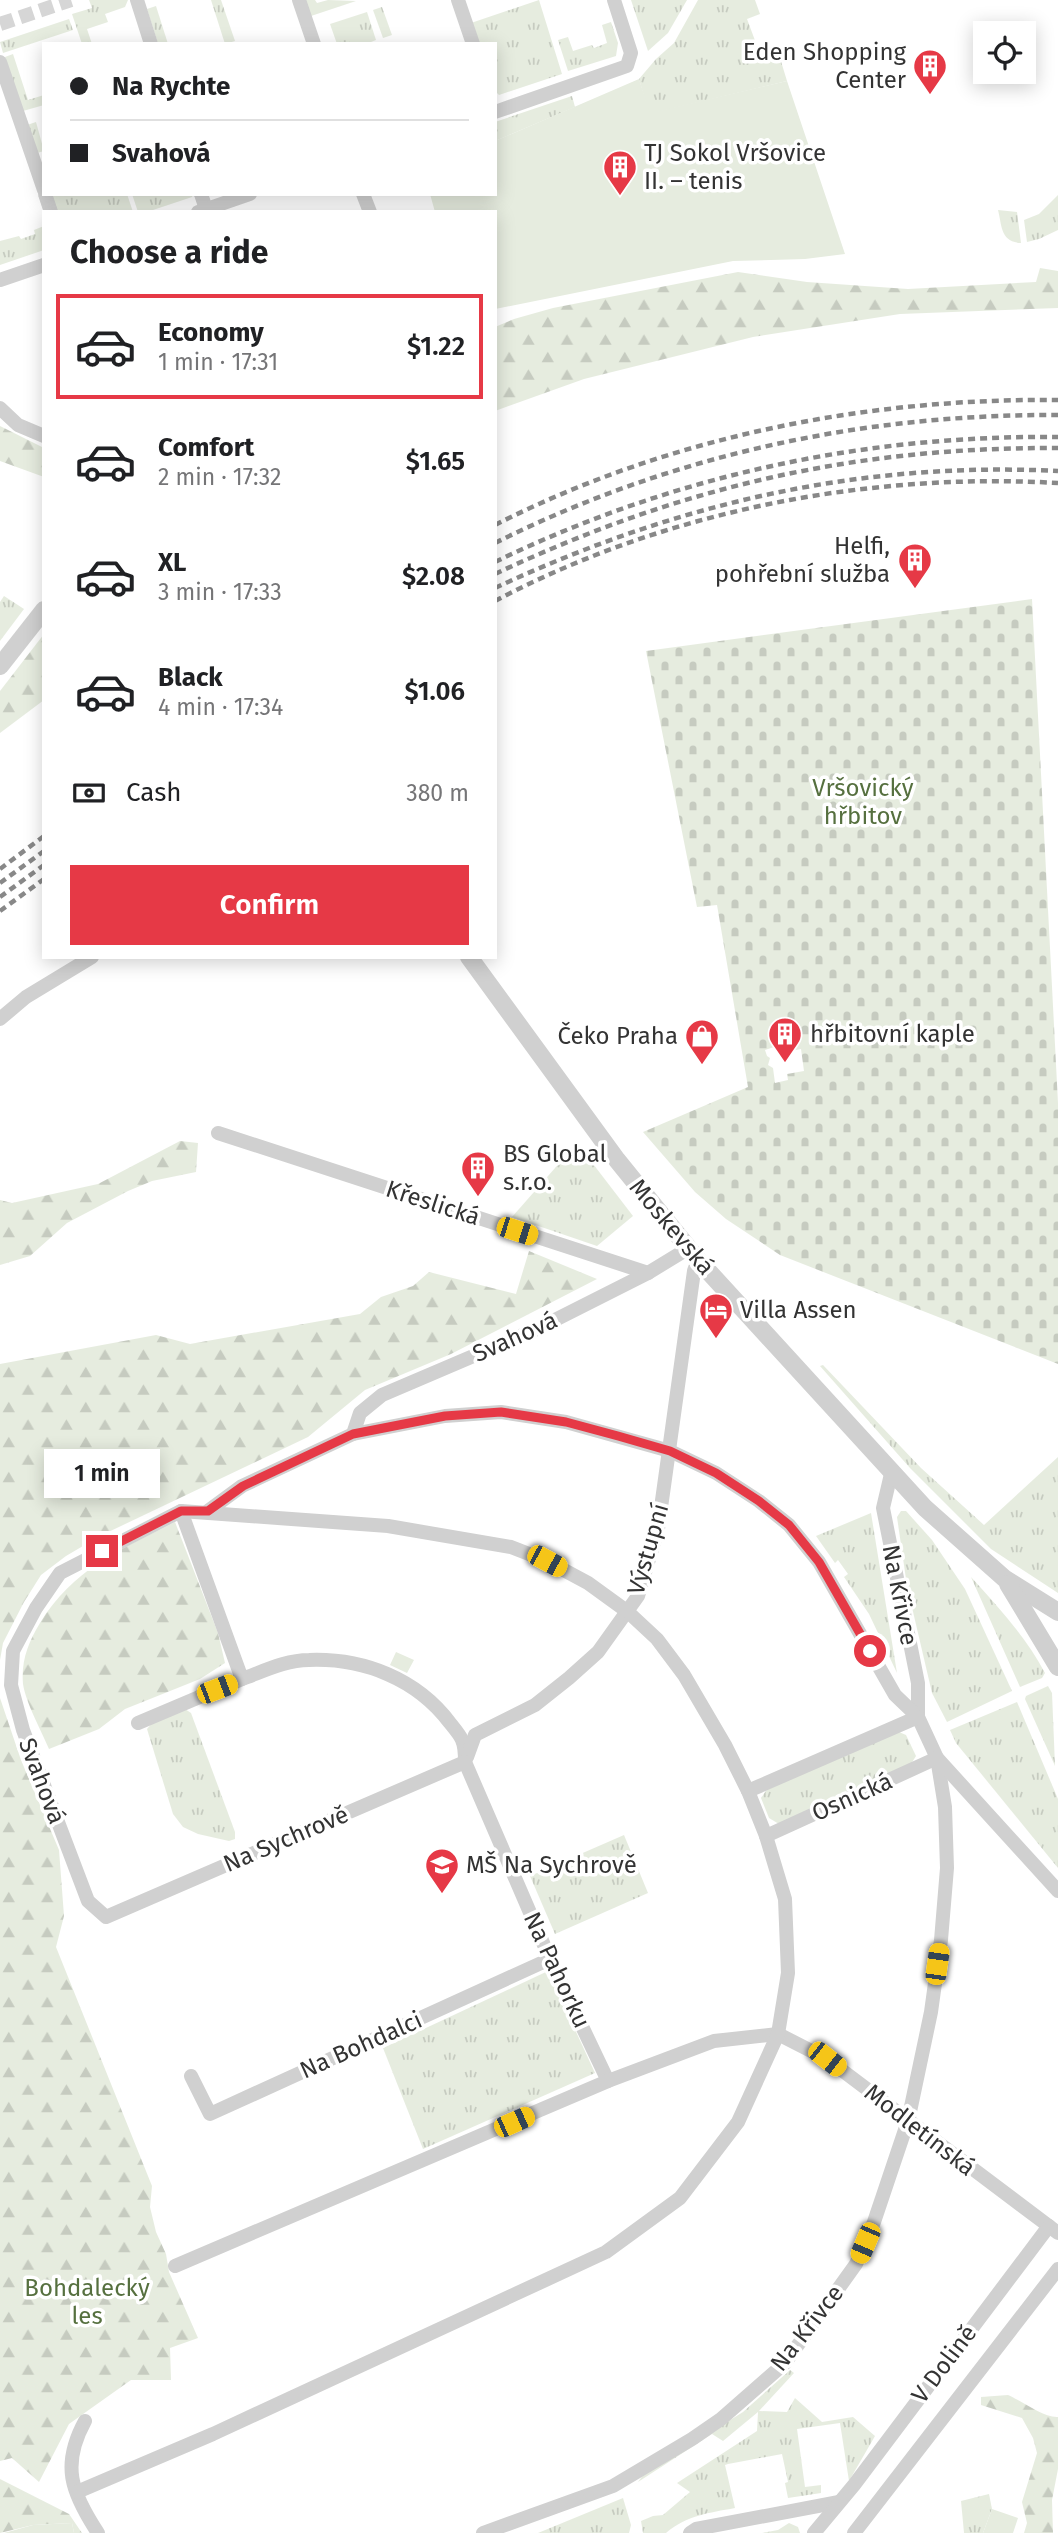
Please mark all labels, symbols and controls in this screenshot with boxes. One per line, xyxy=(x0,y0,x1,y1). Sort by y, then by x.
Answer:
map controls xyxy=(973,21,1036,84)
button: locate xyxy=(973,21,1036,84)
place label: Eden Shopping Center xyxy=(743,38,907,94)
building icon: Eden Shopping Center xyxy=(911,47,949,96)
text: Na Rychte xyxy=(112,71,230,102)
text: Svahová xyxy=(112,138,211,169)
place label: TJ Sokol Vršovice II. – tenis xyxy=(644,139,826,195)
building icon: TJ Sokol Vršovice II. – tenis xyxy=(601,148,639,197)
text: Choose a ride xyxy=(70,233,268,271)
icon: car xyxy=(74,315,137,378)
text: Economy xyxy=(158,317,264,348)
text: $1.22 xyxy=(407,331,465,362)
text: 1 min · 17:31 xyxy=(158,348,278,376)
icon: car xyxy=(74,430,137,493)
text: Comfort xyxy=(158,432,254,463)
text: $1.65 xyxy=(406,446,465,477)
text: 2 min · 17:32 xyxy=(158,463,281,491)
place label: Helfi, pohřební služba xyxy=(715,532,890,588)
building icon: Helfi, pohřební služba xyxy=(896,541,934,590)
icon: car xyxy=(74,545,137,608)
text: XL xyxy=(158,547,186,578)
text: $2.08 xyxy=(402,561,465,592)
text: 3 min · 17:33 xyxy=(158,578,282,606)
icon: car xyxy=(74,660,137,723)
text: Black xyxy=(158,662,223,693)
text: $1.06 xyxy=(404,676,465,707)
text: 4 min · 17:34 xyxy=(158,693,283,721)
icon: cash xyxy=(70,774,108,812)
park label: Vršovický hřbitov xyxy=(812,774,914,830)
text: Cash xyxy=(126,777,182,808)
text: 380 m xyxy=(406,779,469,807)
button: Confirm xyxy=(70,865,469,945)
building icon: hřbitovní kaple xyxy=(766,1015,804,1064)
shop icon: Čeko Praha xyxy=(683,1017,721,1066)
place label: hřbitovní kaple xyxy=(810,1020,975,1048)
place label: Čeko Praha xyxy=(557,1021,678,1050)
place label: BS Global s.r.o. xyxy=(503,1140,607,1196)
building icon: BS Global s.r.o. xyxy=(459,1149,497,1198)
street label: Moskevská xyxy=(624,1173,720,1281)
street label: Křeslická xyxy=(382,1175,484,1231)
car xyxy=(494,1215,541,1247)
hotel icon: Villa Assen xyxy=(697,1291,735,1340)
place label: Villa Assen xyxy=(740,1296,857,1324)
street label: Svahová xyxy=(468,1306,562,1368)
callout: 1 min xyxy=(44,1450,160,1498)
text: 1 min xyxy=(74,1459,130,1487)
street label: Výstupní xyxy=(622,1500,674,1598)
route end xyxy=(86,1535,118,1567)
car xyxy=(524,1542,571,1580)
street label: Na Křivce xyxy=(877,1542,923,1648)
route start xyxy=(854,1635,886,1667)
car xyxy=(194,1672,241,1706)
street label: Svahová xyxy=(13,1734,71,1828)
street label: Osnická xyxy=(807,1767,897,1827)
street label: Na Sychrově xyxy=(219,1800,353,1878)
school or university icon: MŠ Na Sychrově xyxy=(423,1846,461,1895)
place label: MŠ Na Sychrově xyxy=(466,1850,637,1879)
street label: Na Pahorku xyxy=(518,1907,596,2033)
car xyxy=(924,1942,951,1986)
street label: Na Bohdalci xyxy=(296,2006,426,2084)
car xyxy=(804,2038,851,2080)
street label: Modletínská xyxy=(859,2078,981,2182)
car xyxy=(491,2104,538,2140)
car xyxy=(848,2220,883,2266)
park label: Bohdalecký les xyxy=(24,2274,150,2330)
street label: Na Křivce xyxy=(765,2279,849,2377)
street label: V Dolině xyxy=(906,2320,982,2408)

